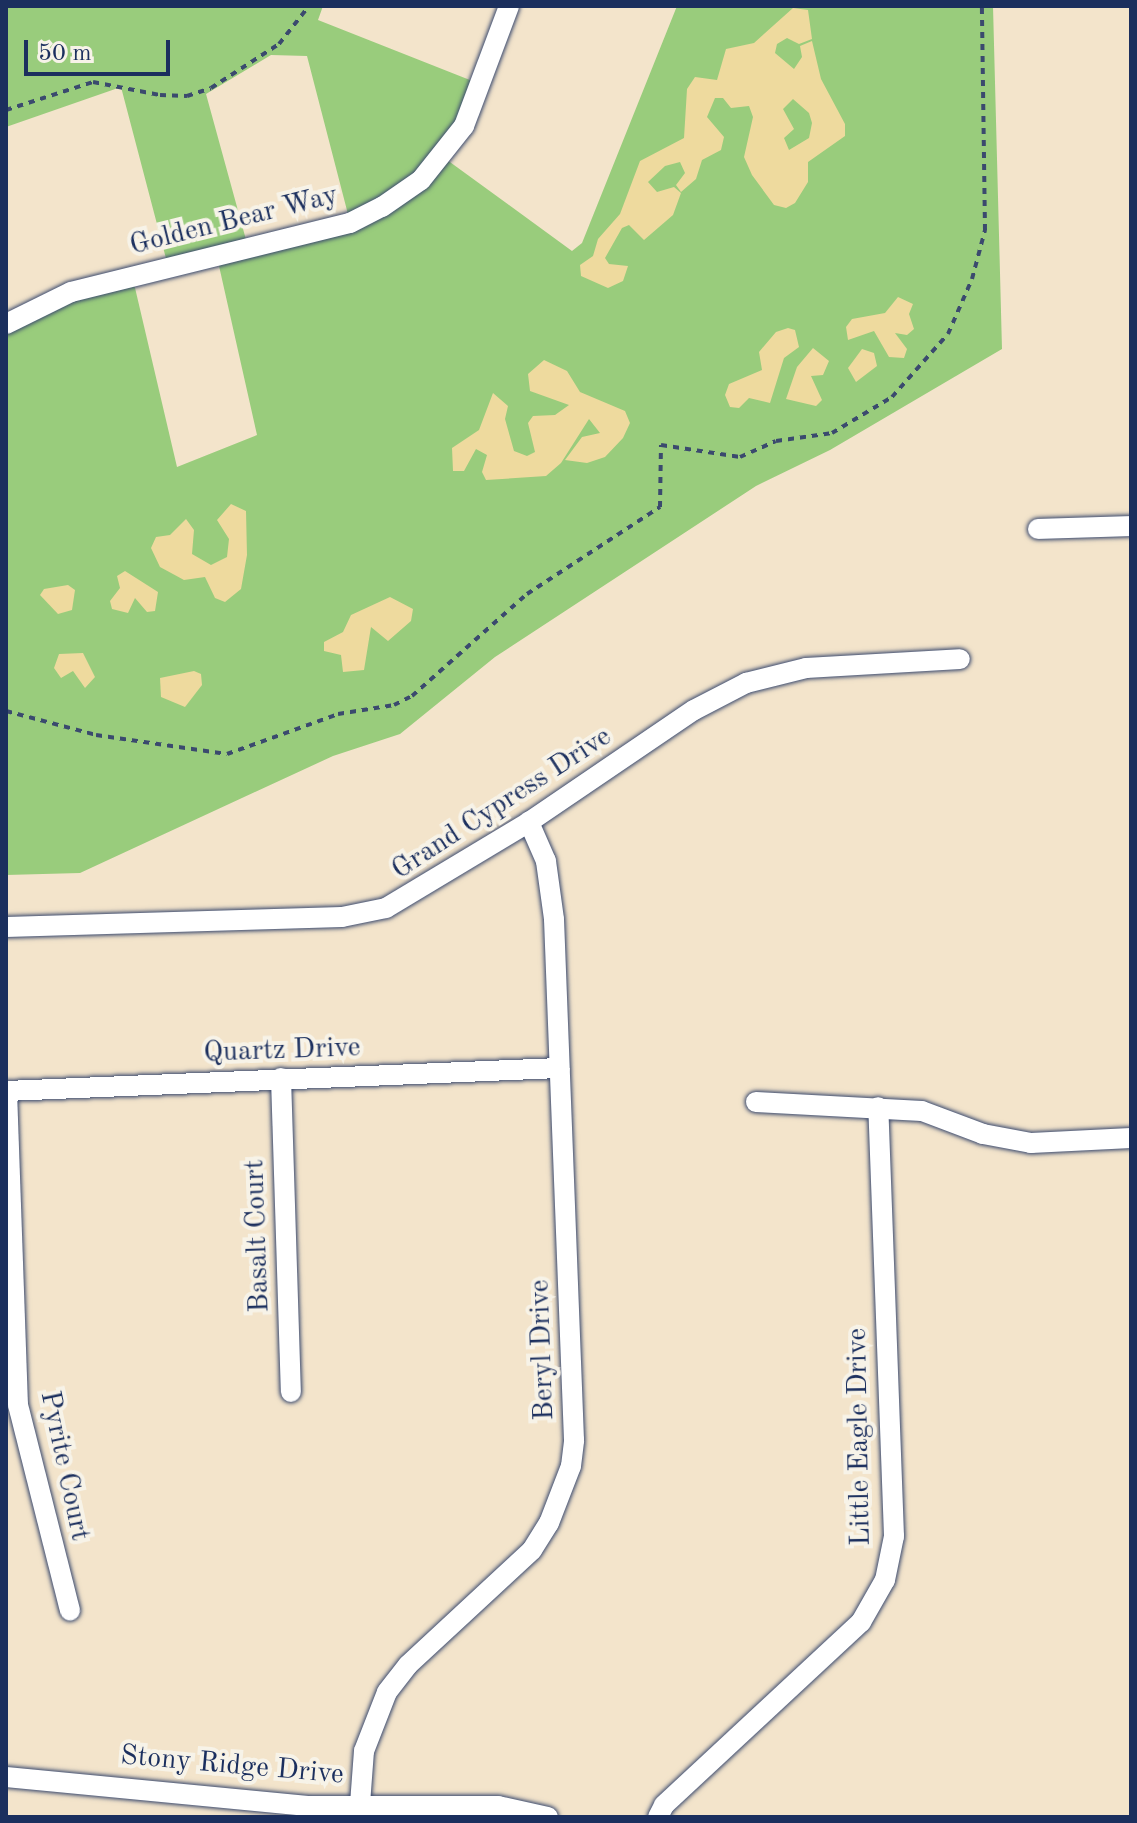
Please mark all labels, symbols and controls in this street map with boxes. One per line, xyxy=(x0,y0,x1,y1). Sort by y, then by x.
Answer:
scale bar xyxy=(28,24,174,74)
text: 50 m xyxy=(38,42,92,66)
street label: Golden Bear Way xyxy=(126,179,342,263)
street label: Grand Cypress Drive xyxy=(386,720,618,888)
street label: Quartz Drive xyxy=(203,1031,361,1071)
street label: Basalt Court xyxy=(239,1159,277,1313)
street label: Beryl Drive xyxy=(524,1279,562,1421)
street label: Little Eagle Drive xyxy=(841,1328,879,1546)
street label: Pyrite Court xyxy=(32,1388,96,1544)
street label: Stony Ridge Drive xyxy=(119,1739,345,1793)

